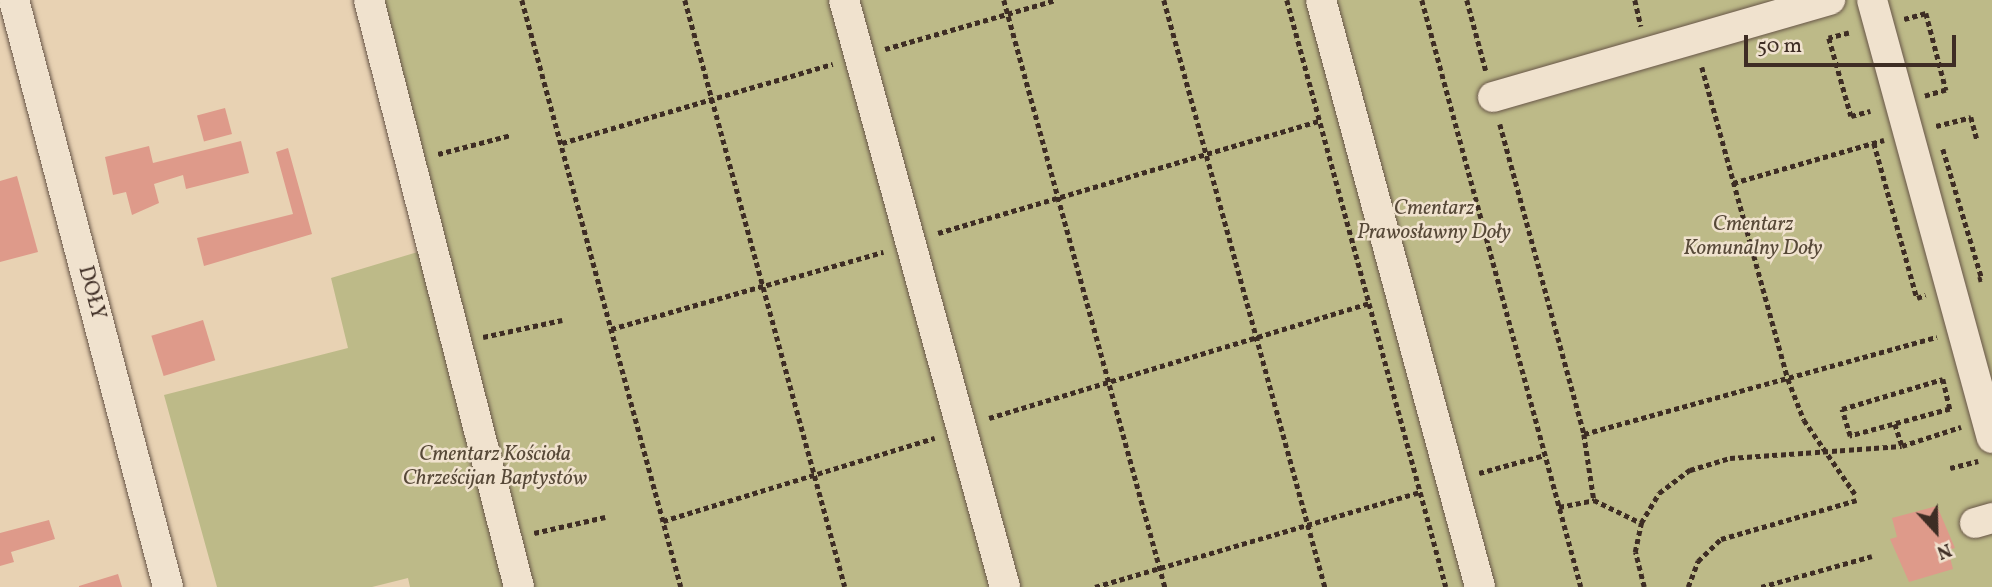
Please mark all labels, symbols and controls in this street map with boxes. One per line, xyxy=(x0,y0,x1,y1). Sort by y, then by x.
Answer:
scale bar xyxy=(1747,21,1959,65)
text: 50 m xyxy=(1757,32,1802,61)
park label: Cmentarz Prawosławny Doły xyxy=(1357,196,1511,246)
park label: Cmentarz Komunalny Doły xyxy=(1683,212,1823,262)
street label: DOŁY xyxy=(72,263,110,323)
park label: Cmentarz Kościoła Chrześcijan Baptystów xyxy=(403,442,587,492)
north arrow xyxy=(1901,496,1971,566)
text: N xyxy=(1933,536,1955,565)

